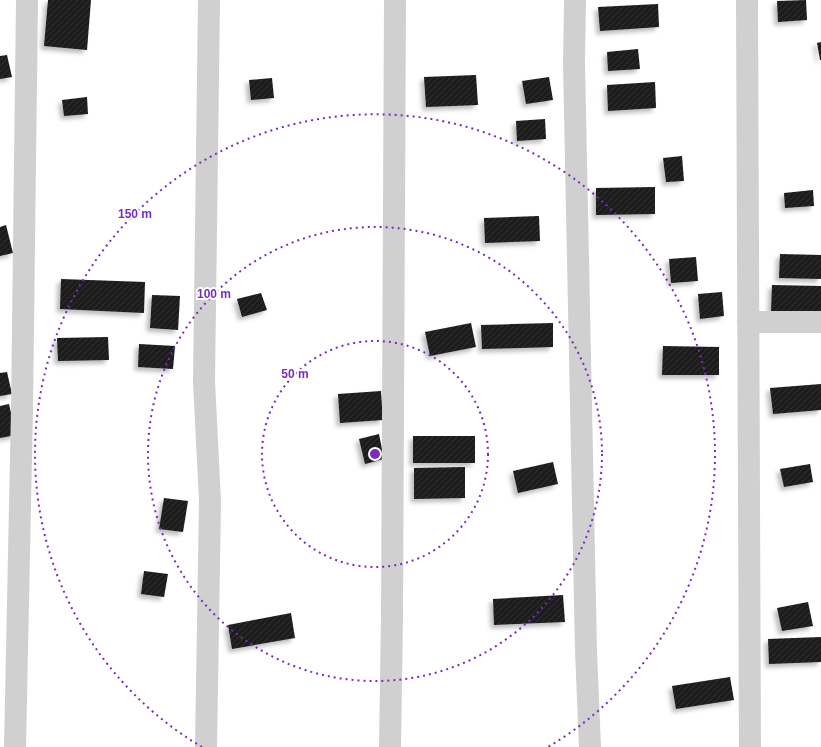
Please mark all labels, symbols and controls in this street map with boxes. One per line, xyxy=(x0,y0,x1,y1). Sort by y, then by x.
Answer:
text: 150 m xyxy=(118,207,152,221)
text: 100 m xyxy=(197,287,231,301)
text: 50 m xyxy=(281,367,309,381)
centre of rings xyxy=(368,447,382,461)

